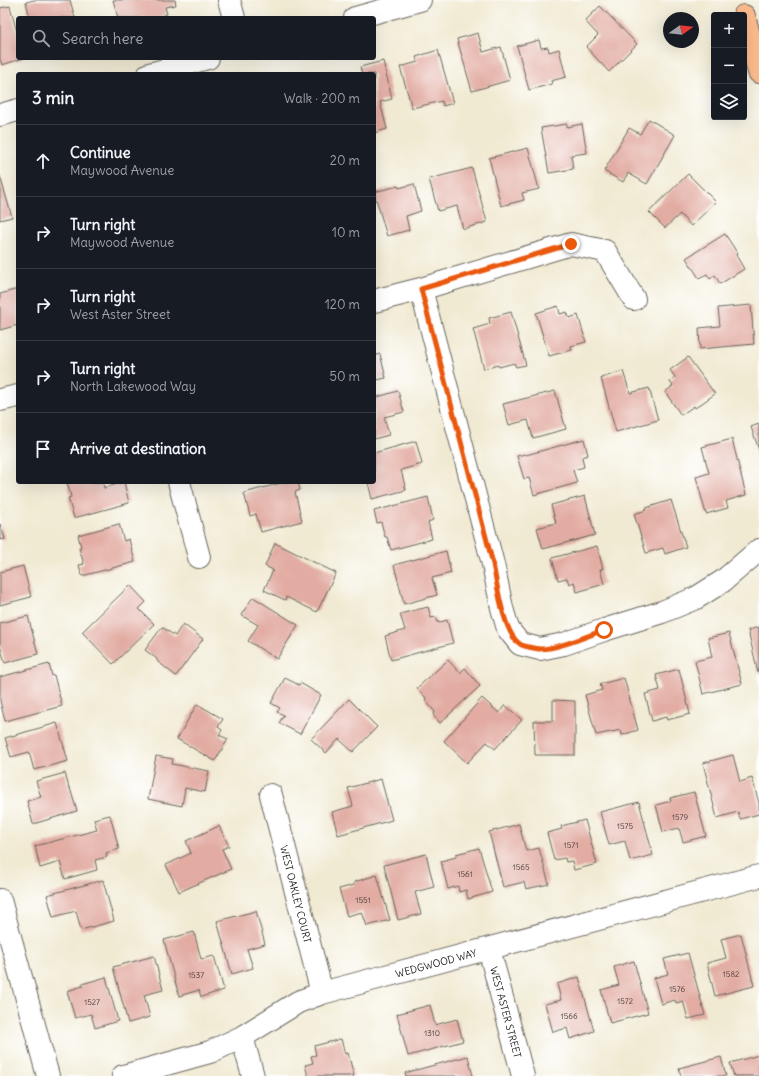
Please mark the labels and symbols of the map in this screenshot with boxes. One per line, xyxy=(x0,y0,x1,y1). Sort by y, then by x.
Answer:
north arrow xyxy=(663,12,699,48)
route end xyxy=(562,235,580,253)
route start xyxy=(595,621,613,639)
house number: 1579 xyxy=(672,812,689,822)
house number: 1575 xyxy=(617,821,634,831)
house number: 1571 xyxy=(564,840,578,850)
street label: WEST OAKLEY COURT xyxy=(277,844,314,944)
house number: 1565 xyxy=(513,862,530,872)
house number: 1561 xyxy=(457,869,473,879)
house number: 1551 xyxy=(355,895,371,905)
street label: WEDGWOOD WAY xyxy=(394,946,479,981)
street label: WEST ASTER STREET xyxy=(487,965,524,1059)
house number: 1582 xyxy=(723,969,740,979)
house number: 1537 xyxy=(188,970,204,980)
house number: 1576 xyxy=(669,984,685,994)
house number: 1572 xyxy=(617,996,634,1006)
house number: 1527 xyxy=(84,997,100,1007)
house number: 1566 xyxy=(560,1011,578,1021)
house number: 1310 xyxy=(424,1028,440,1038)

